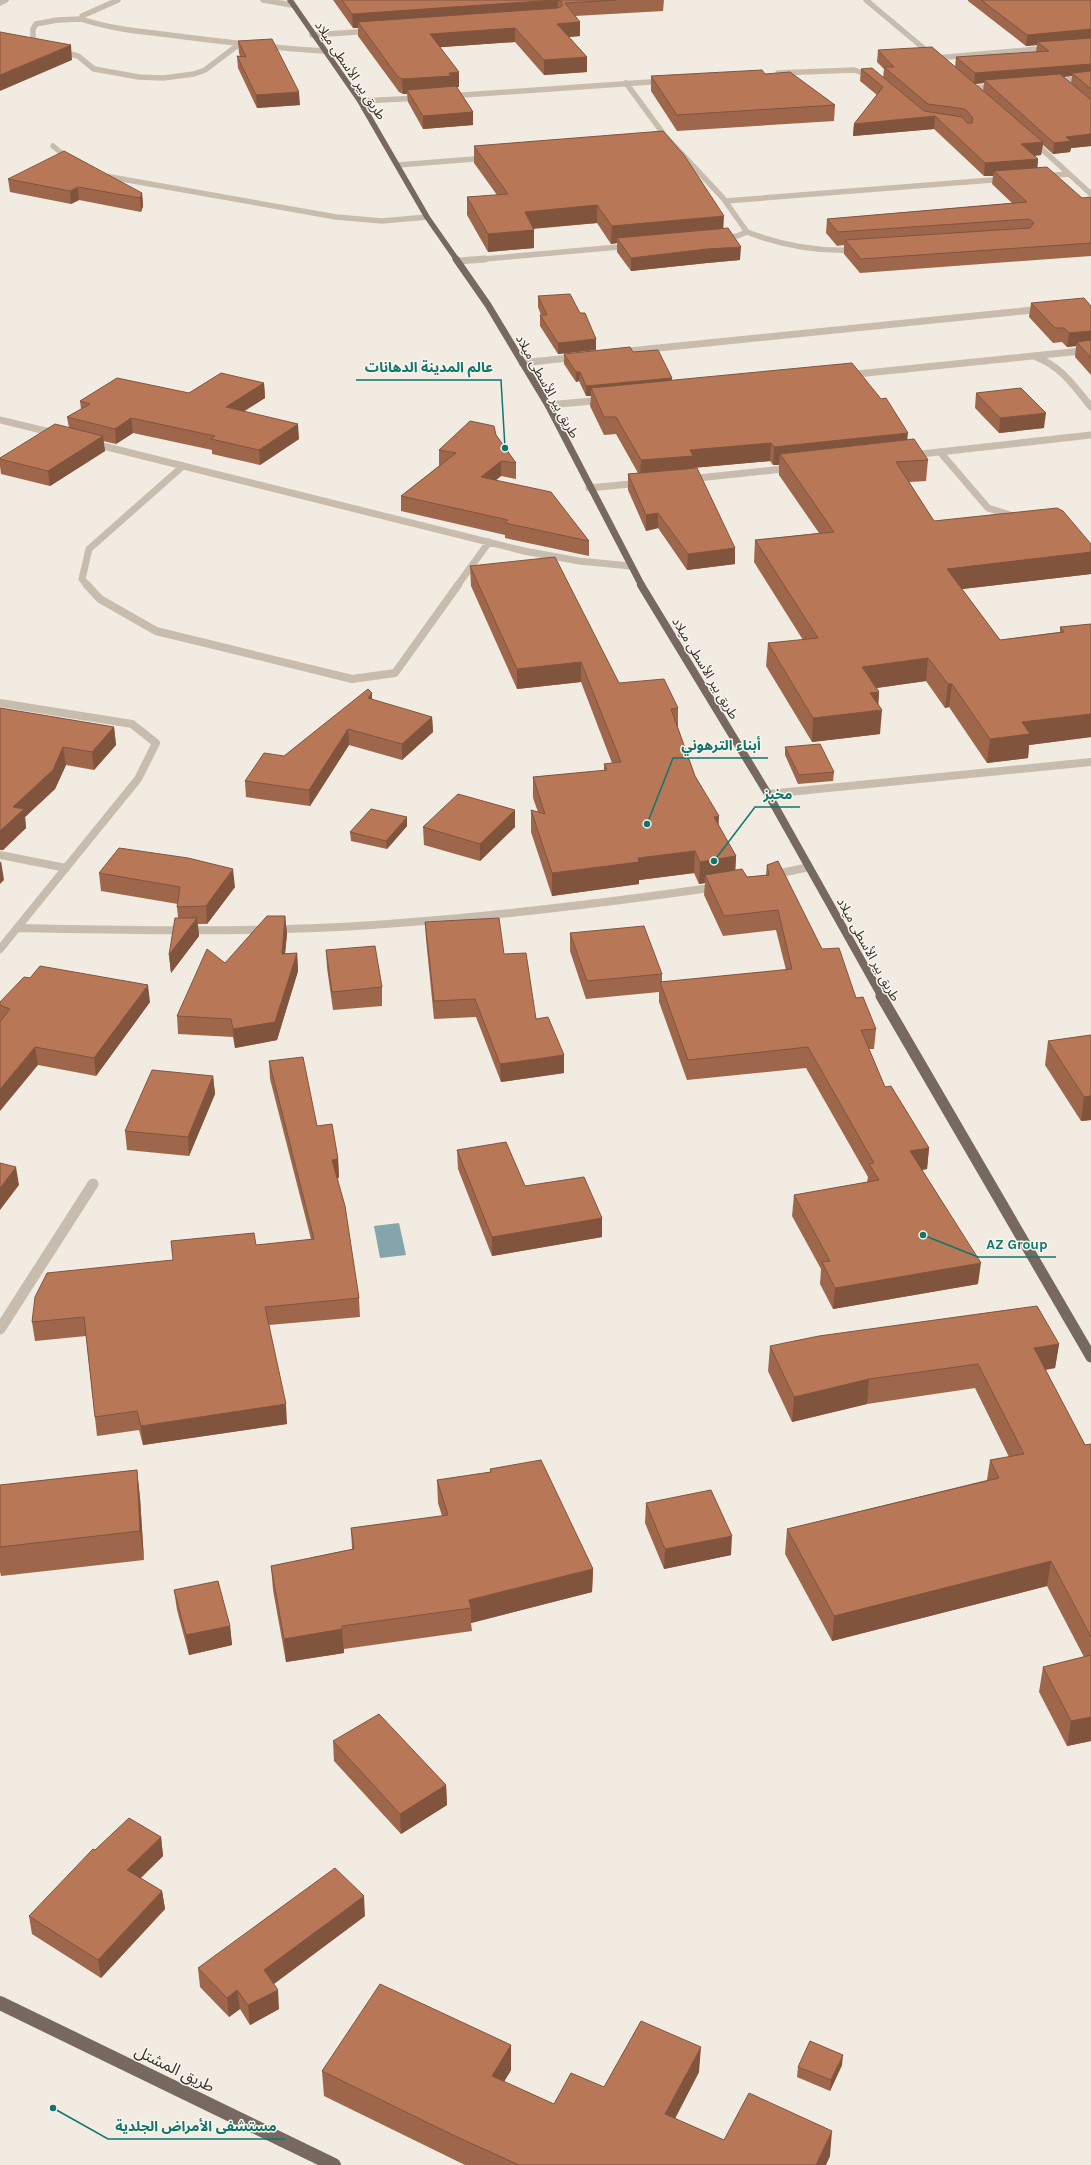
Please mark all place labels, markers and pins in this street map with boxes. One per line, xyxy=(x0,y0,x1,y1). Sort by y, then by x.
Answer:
callout: عالم المدينة الدهانات xyxy=(356,354,501,380)
callout: أبناء الترهوني xyxy=(673,732,768,758)
callout: مخبز xyxy=(755,781,800,807)
callout: AZ Group xyxy=(978,1231,1056,1257)
callout: مستشفى الأمراض الجلدية xyxy=(108,2113,285,2139)

